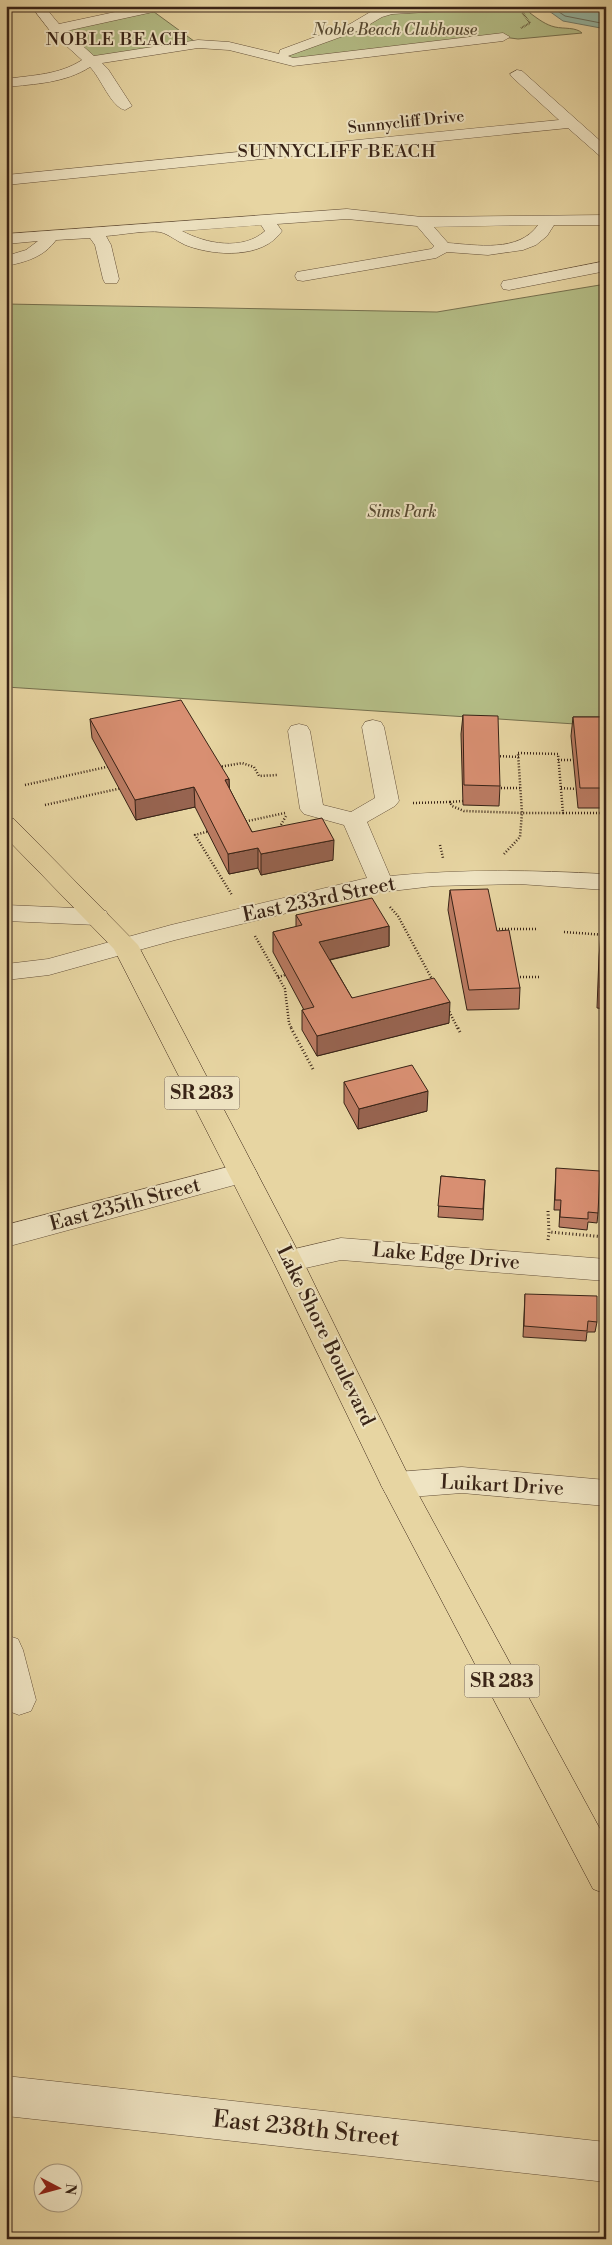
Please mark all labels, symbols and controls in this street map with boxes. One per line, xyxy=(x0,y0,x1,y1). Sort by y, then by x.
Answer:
park label: Noble Beach Clubhouse xyxy=(312,20,478,40)
district label: NOBLE BEACH xyxy=(46,28,188,51)
street label: Sunnycliff Drive xyxy=(347,106,465,138)
district label: SUNNYCLIFF BEACH xyxy=(237,140,437,163)
park label: Sims Park xyxy=(367,502,437,522)
street label: East 233rd Street xyxy=(240,872,398,928)
road number: SR 283 xyxy=(164,1076,240,1110)
street label: East 235th Street xyxy=(47,1173,203,1237)
street label: Lake Edge Drive xyxy=(371,1238,521,1276)
street label: Lake Shore Boulevard xyxy=(270,1242,380,1431)
street label: Luikart Drive xyxy=(440,1470,564,1502)
road number: SR 283 xyxy=(464,1664,540,1698)
street label: East 238th Street xyxy=(211,2104,401,2154)
north arrow xyxy=(32,2162,82,2212)
text: N xyxy=(60,2183,79,2196)

